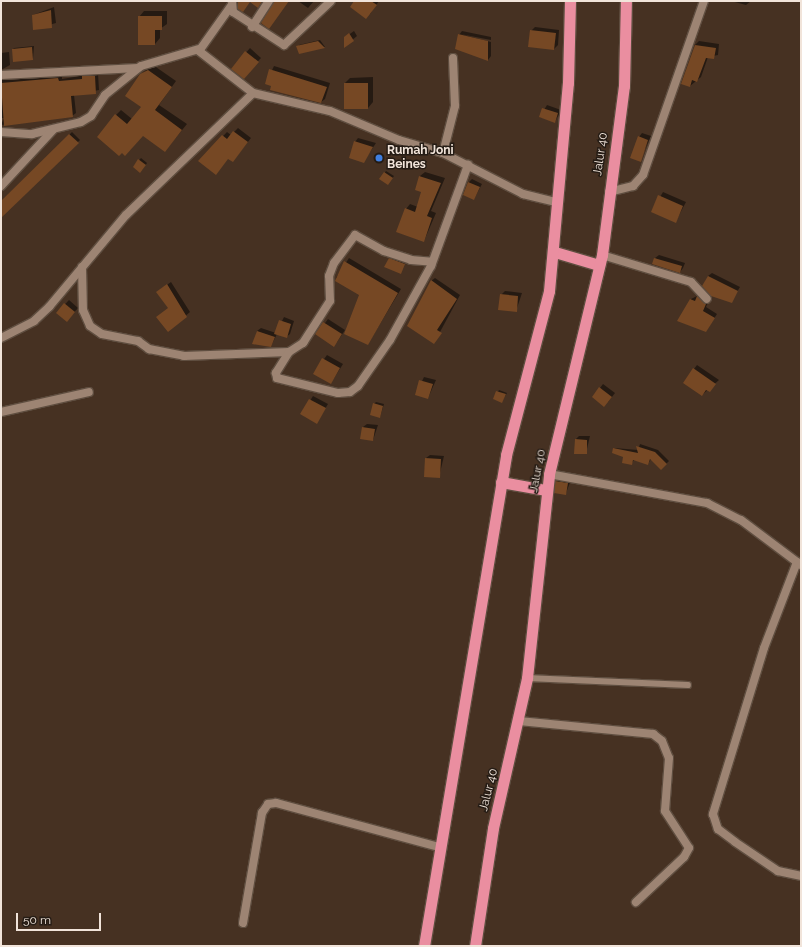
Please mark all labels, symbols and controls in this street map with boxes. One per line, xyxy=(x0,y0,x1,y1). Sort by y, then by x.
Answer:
street label: Jalur 40 xyxy=(591,131,611,177)
place label: Rumah Joni Beines xyxy=(387,144,454,172)
marker: Rumah Joni Beines xyxy=(374,153,384,163)
street label: Jalur 40 xyxy=(527,448,549,494)
street label: Jalur 40 xyxy=(477,767,501,813)
scale bar xyxy=(18,905,103,931)
text: 50 m xyxy=(23,913,51,927)

